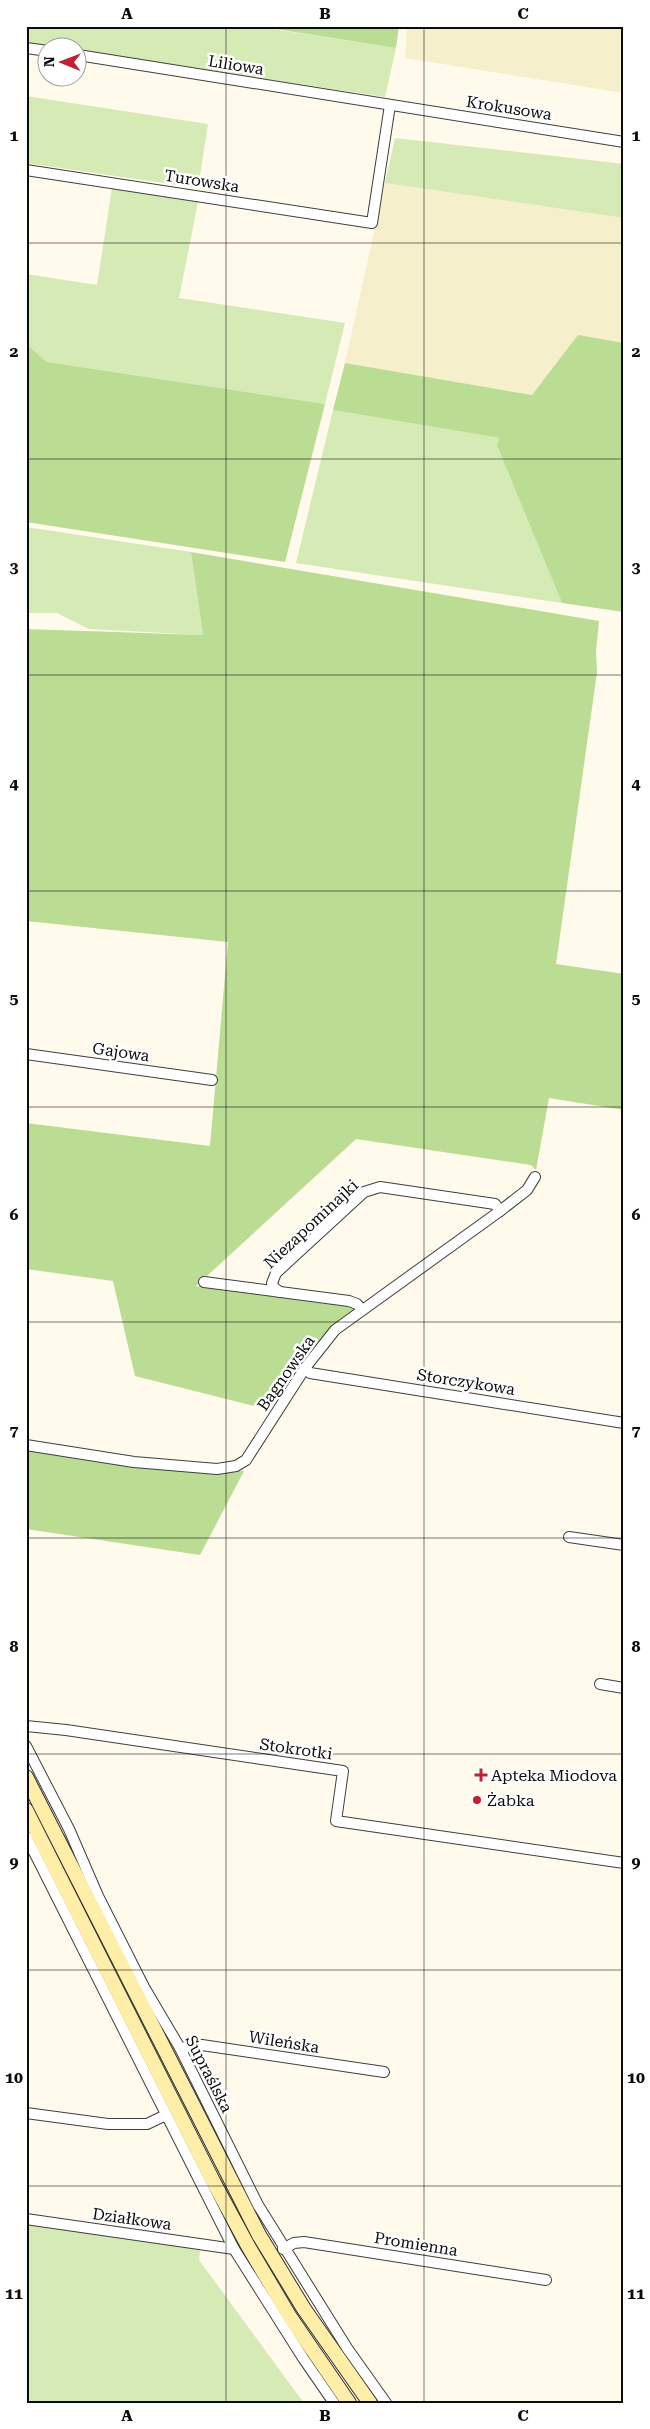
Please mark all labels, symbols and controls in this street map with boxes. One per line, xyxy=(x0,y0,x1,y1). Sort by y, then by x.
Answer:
text: A xyxy=(121,4,133,23)
text: B xyxy=(319,4,331,23)
text: C xyxy=(517,4,529,23)
north arrow xyxy=(38,38,88,88)
street label: Liliowa xyxy=(207,51,266,79)
text: N xyxy=(41,56,57,67)
street label: Krokusowa xyxy=(465,92,554,124)
text: 1 xyxy=(10,126,19,145)
text: 1 xyxy=(632,126,641,145)
street label: Turowska xyxy=(163,166,241,196)
text: 2 xyxy=(10,342,19,361)
text: 2 xyxy=(632,342,641,361)
text: 3 xyxy=(10,558,19,577)
text: 3 xyxy=(632,558,641,577)
text: 4 xyxy=(10,774,19,793)
text: 4 xyxy=(632,774,641,793)
text: 5 xyxy=(10,989,19,1008)
text: 5 xyxy=(632,989,641,1008)
street label: Gajowa xyxy=(91,1039,151,1065)
street label: Niezapominajki xyxy=(260,1176,362,1272)
text: 6 xyxy=(10,1205,19,1224)
text: 6 xyxy=(632,1205,641,1224)
street label: Bagnowska xyxy=(253,1332,319,1414)
street label: Storczykowa xyxy=(416,1365,517,1399)
text: 7 xyxy=(10,1421,19,1440)
text: 7 xyxy=(632,1421,641,1440)
text: 8 xyxy=(10,1637,19,1656)
text: 8 xyxy=(632,1637,641,1656)
street label: Stokrotki xyxy=(258,1735,334,1763)
place label: Apteka Miodova xyxy=(491,1766,617,1785)
marker: Apteka Miodova xyxy=(475,1769,487,1781)
place label: Żabka xyxy=(487,1791,535,1810)
marker: Żabka xyxy=(471,1794,483,1806)
text: 9 xyxy=(10,1853,19,1872)
text: 9 xyxy=(632,1853,641,1872)
street label: Wileńska xyxy=(247,2027,321,2057)
street label: Supraślska xyxy=(181,2032,237,2116)
text: 10 xyxy=(5,2068,23,2087)
text: 10 xyxy=(627,2068,645,2087)
street label: Działkowa xyxy=(91,2204,173,2234)
street label: Promienna xyxy=(373,2228,459,2260)
text: 11 xyxy=(5,2284,23,2303)
text: 11 xyxy=(627,2284,645,2303)
text: A xyxy=(121,2406,133,2425)
text: B xyxy=(319,2406,331,2425)
text: C xyxy=(517,2406,529,2425)

